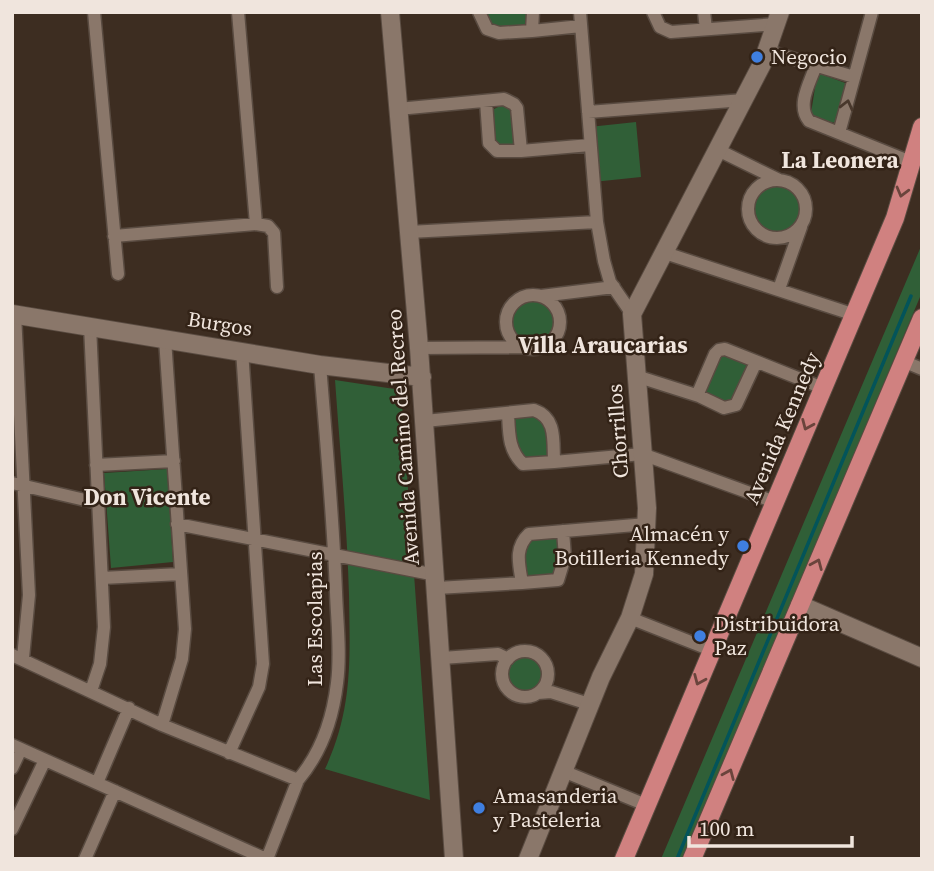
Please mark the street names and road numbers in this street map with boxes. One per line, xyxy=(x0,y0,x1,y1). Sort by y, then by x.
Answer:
street label: Burgos xyxy=(186,304,254,343)
street label: Avenida Camino del Recreo xyxy=(379,308,426,566)
street label: Avenida Kennedy xyxy=(736,347,827,508)
street label: Chorrillos xyxy=(600,383,635,479)
street label: Las Escolapias xyxy=(300,551,329,687)

